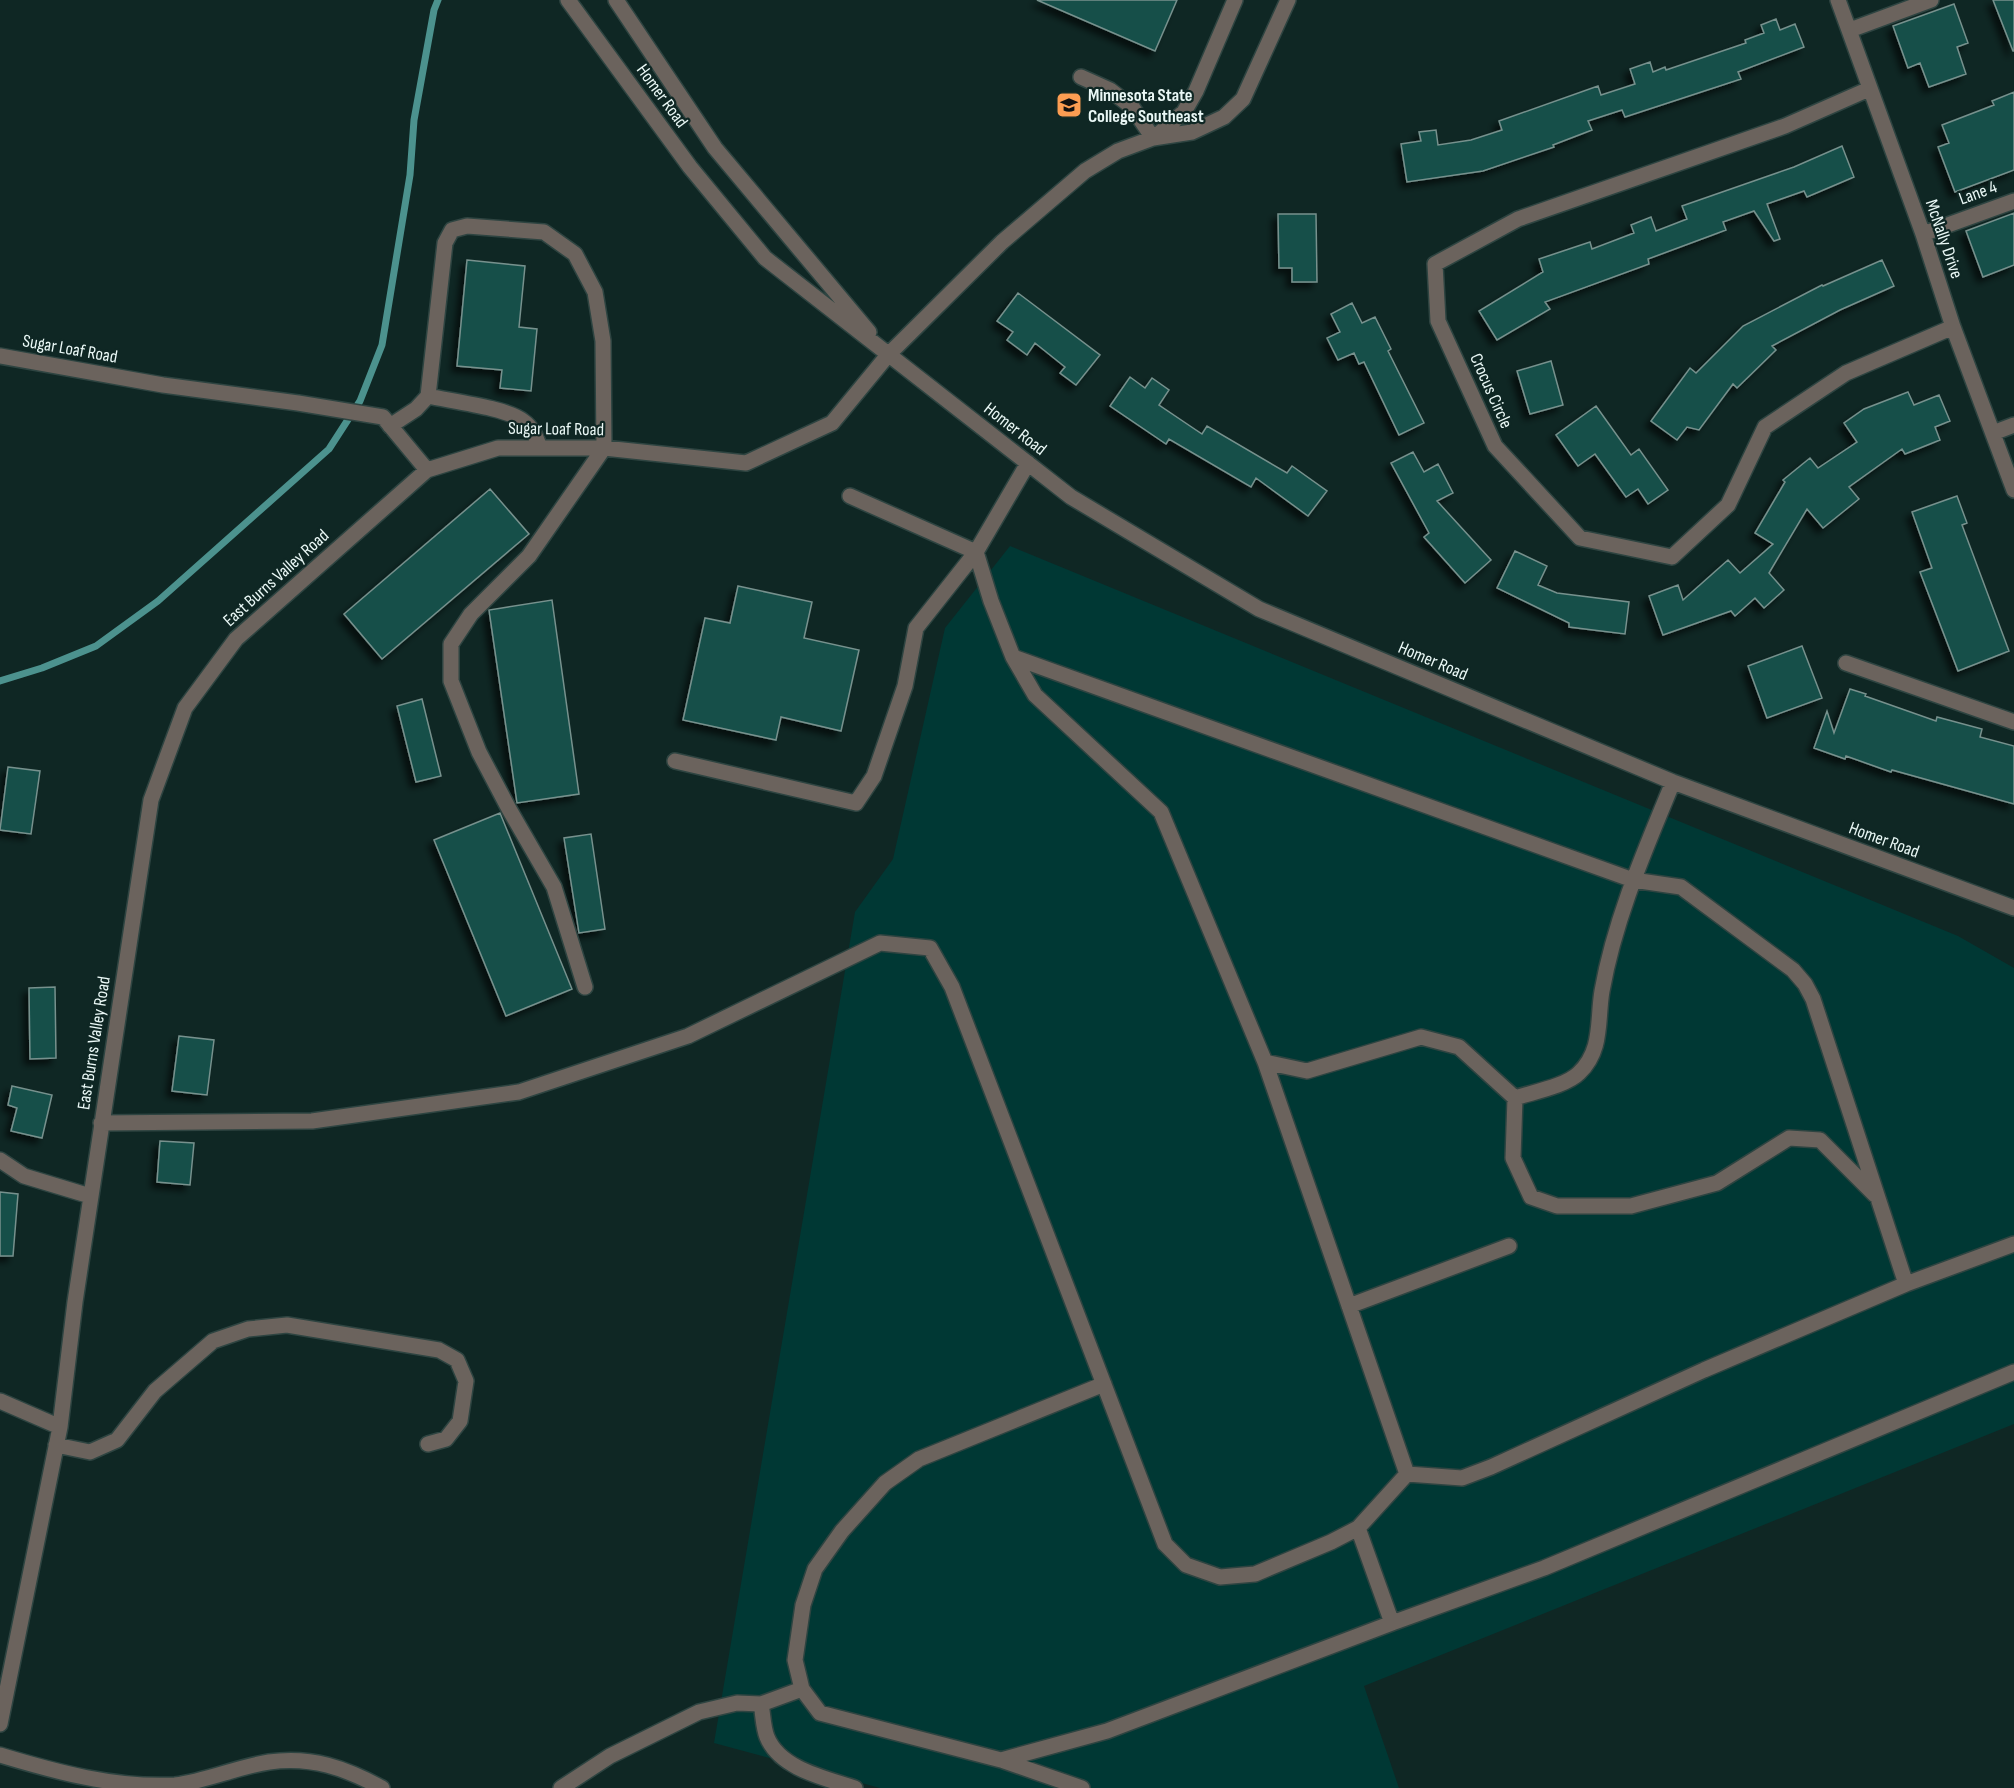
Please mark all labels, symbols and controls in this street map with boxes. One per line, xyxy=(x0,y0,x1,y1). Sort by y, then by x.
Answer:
street label: Homer Road xyxy=(632,60,692,132)
place label: Minnesota State College Southeast xyxy=(1088,85,1204,127)
school or university icon: Minnesota State College Southeast xyxy=(1054,90,1084,120)
street label: Lane 4 xyxy=(1956,176,2000,210)
street label: McNally Drive xyxy=(1921,197,1967,281)
street label: Sugar Loaf Road xyxy=(21,330,119,368)
street label: Crocus Circle xyxy=(1465,350,1517,432)
street label: Homer Road xyxy=(980,398,1050,460)
street label: Sugar Loaf Road xyxy=(508,418,604,440)
street label: East Burns Valley Road xyxy=(219,525,333,631)
street label: Homer Road xyxy=(1395,637,1471,685)
street label: Homer Road xyxy=(1846,818,1922,862)
street label: East Burns Valley Road xyxy=(73,975,115,1111)

